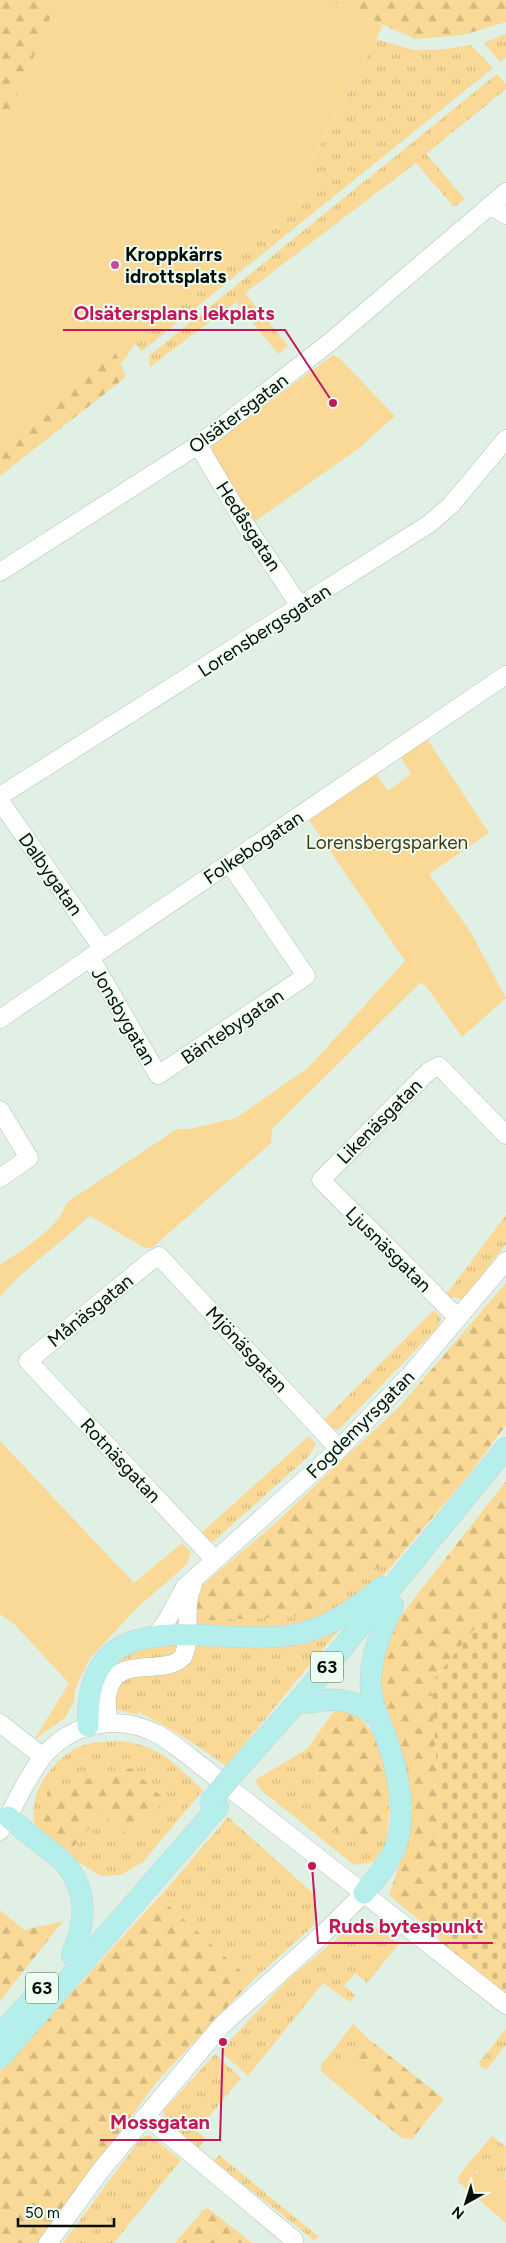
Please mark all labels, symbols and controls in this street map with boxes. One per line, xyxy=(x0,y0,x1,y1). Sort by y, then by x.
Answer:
place label: Kroppkärrs idrottsplats xyxy=(125,243,227,288)
marker: Kroppkärrs idrottsplats xyxy=(109,259,121,271)
callout: Olsätersplans lekplats xyxy=(63,295,285,330)
text: Olsätersplans lekplats xyxy=(73,301,275,325)
street label: Olsätersgatan xyxy=(184,369,293,458)
street label: Hedåsgatan xyxy=(211,477,286,576)
street label: Lorensbergsgatan xyxy=(194,579,335,682)
street label: Folkebogatan xyxy=(199,806,307,889)
street label: Dalbygatan xyxy=(14,828,88,920)
park label: Lorensbergsparken xyxy=(306,831,468,854)
street label: Jonsbygatan xyxy=(86,963,161,1069)
street label: Bäntebygatan xyxy=(177,984,288,1069)
street label: Likenäsgatan xyxy=(332,1074,427,1169)
street label: Ljusnäsgatan xyxy=(341,1202,436,1297)
street label: Månäsgatan xyxy=(43,1269,138,1352)
street label: Mjönäsgatan xyxy=(201,1301,292,1397)
street label: Fogdemyrsgatan xyxy=(301,1365,419,1483)
street label: Rotnäsgatan xyxy=(76,1413,166,1507)
road number: 63 xyxy=(311,1651,343,1682)
callout: Ruds bytespunkt xyxy=(318,1908,493,1943)
text: Ruds bytespunkt xyxy=(328,1914,484,1938)
road number: 63 xyxy=(26,1972,58,2004)
callout: Mossgatan xyxy=(100,2105,220,2140)
text: Mossgatan xyxy=(110,2110,210,2134)
north arrow xyxy=(441,2178,491,2228)
scale bar xyxy=(18,2196,114,2228)
text: N xyxy=(449,2203,468,2223)
text: 50 m xyxy=(25,2204,60,2222)

